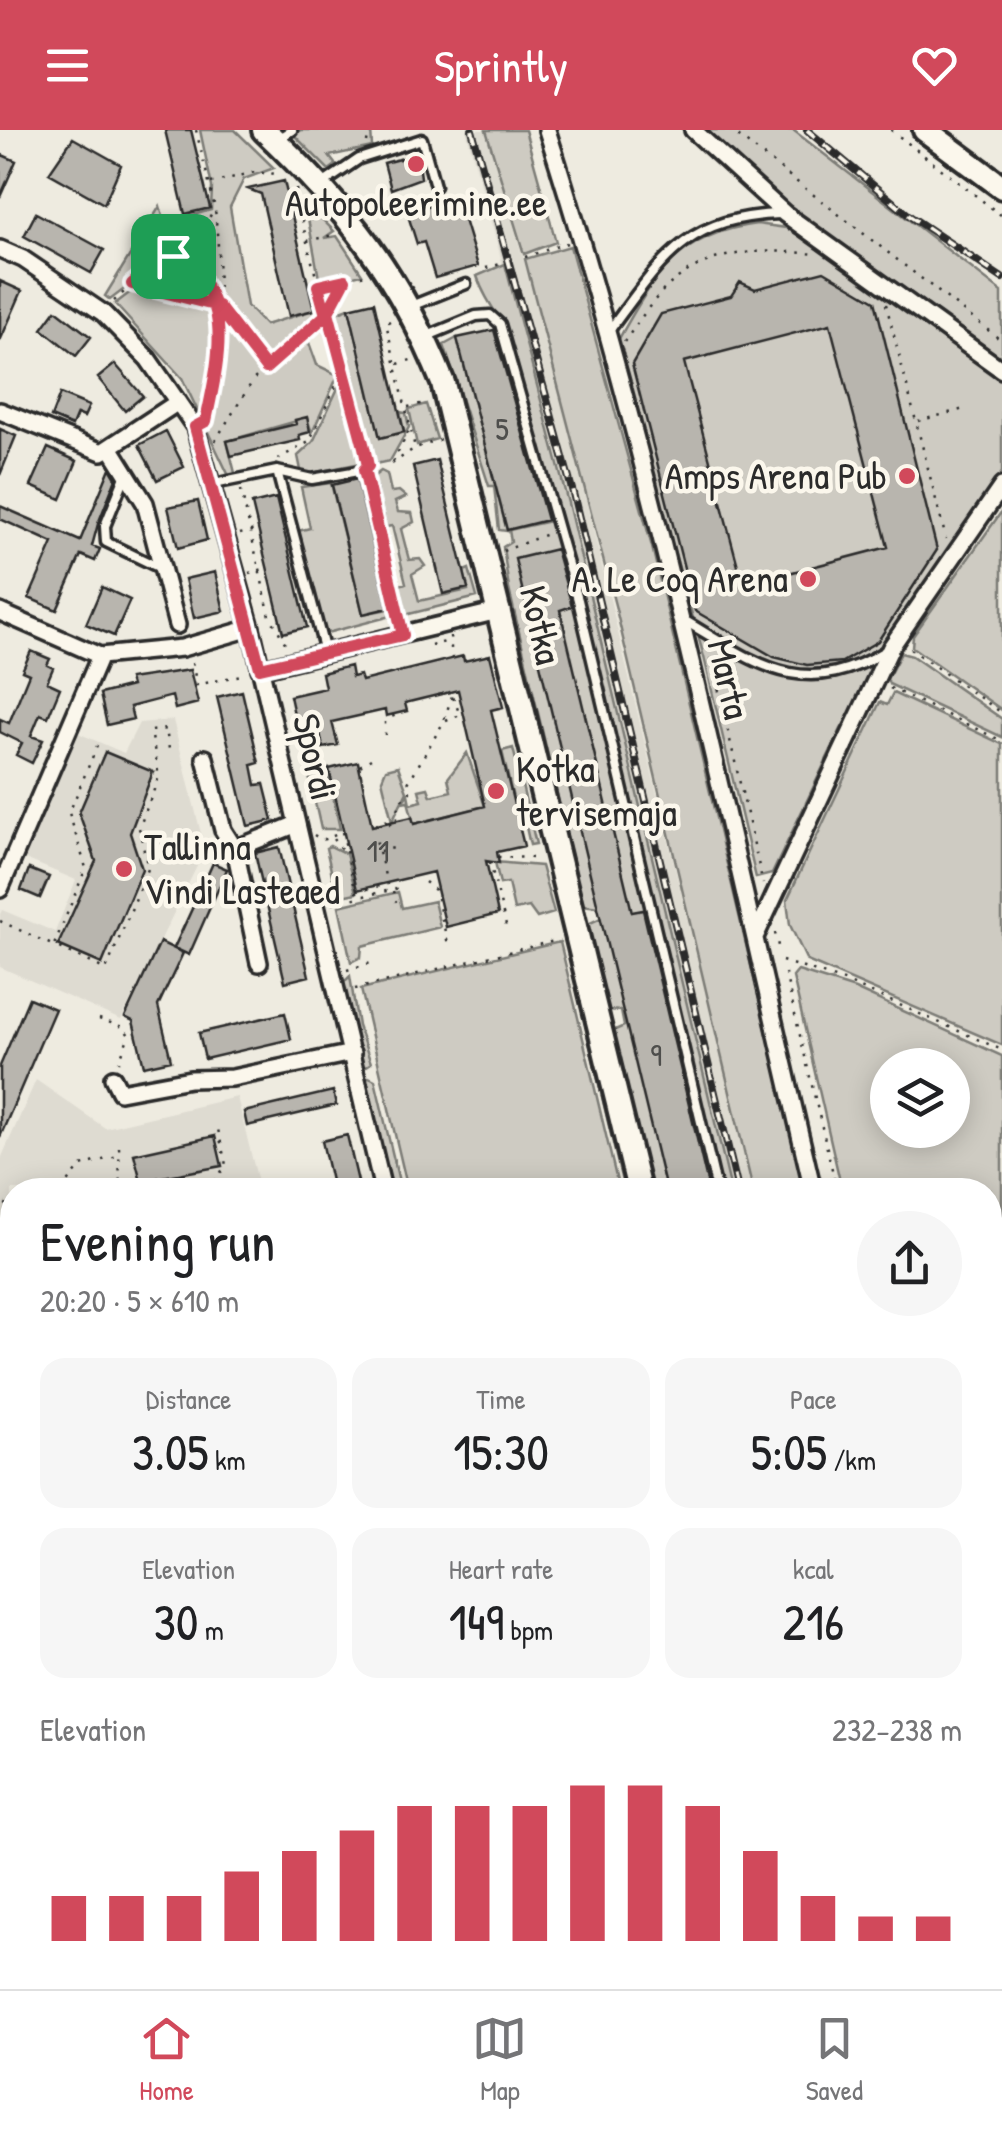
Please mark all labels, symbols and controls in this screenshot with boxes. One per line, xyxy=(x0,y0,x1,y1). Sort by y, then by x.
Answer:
text: Sprintly xyxy=(434,35,568,96)
icon: menu xyxy=(40,38,95,93)
icon: heart xyxy=(907,38,962,93)
marker: Autopoleerimine.ee xyxy=(405,153,427,175)
place label: Autopoleerimine.ee xyxy=(285,176,547,228)
pin xyxy=(131,214,216,299)
icon: arrive xyxy=(146,229,201,284)
house number: 5 xyxy=(495,407,509,450)
place label: Amps Arena Pub xyxy=(665,449,887,501)
marker: Amps Arena Pub xyxy=(896,465,918,487)
place label: A. Le Coq Arena xyxy=(572,552,788,604)
marker: A. Le Coq Arena xyxy=(797,568,819,590)
street label: Kotka xyxy=(508,580,576,669)
street label: Marta xyxy=(696,634,764,724)
street label: Spordi xyxy=(281,709,351,805)
place label: Kotka tervisemaja xyxy=(516,742,677,838)
marker: Kotka tervisemaja xyxy=(485,780,507,802)
place label: Tallinna Vindi Lasteaed xyxy=(144,820,340,916)
house number: 11 xyxy=(366,829,390,872)
marker: Tallinna Vindi Lasteaed xyxy=(113,858,135,880)
house number: 9 xyxy=(650,1033,662,1076)
map controls xyxy=(870,1048,970,1148)
button: layers xyxy=(870,1048,970,1148)
text: Evening run xyxy=(40,1204,275,1278)
button: share xyxy=(857,1211,962,1316)
text: 20:20 · 5 × 610 m xyxy=(40,1279,239,1322)
text: Distance xyxy=(146,1380,231,1418)
text: Time xyxy=(476,1380,526,1418)
text: Pace xyxy=(790,1380,837,1418)
text: 3.05 xyxy=(132,1418,208,1486)
text: 15:30 xyxy=(453,1418,549,1486)
text: 5:05 xyxy=(751,1418,827,1486)
text: km xyxy=(208,1441,246,1479)
text: /km xyxy=(827,1441,876,1479)
text: Elevation xyxy=(142,1550,235,1588)
text: Heart rate xyxy=(449,1550,553,1588)
text: kcal xyxy=(793,1550,834,1588)
text: 30 xyxy=(154,1588,198,1656)
text: 149 xyxy=(449,1588,504,1656)
text: 216 xyxy=(783,1588,844,1656)
text: m xyxy=(198,1611,224,1649)
text: bpm xyxy=(504,1611,553,1649)
text: Elevation xyxy=(40,1708,146,1751)
text: 232–238 m xyxy=(832,1708,962,1751)
tab: Home xyxy=(139,2011,194,2109)
tab: Map xyxy=(472,2011,527,2109)
tab: Saved xyxy=(806,2011,863,2109)

